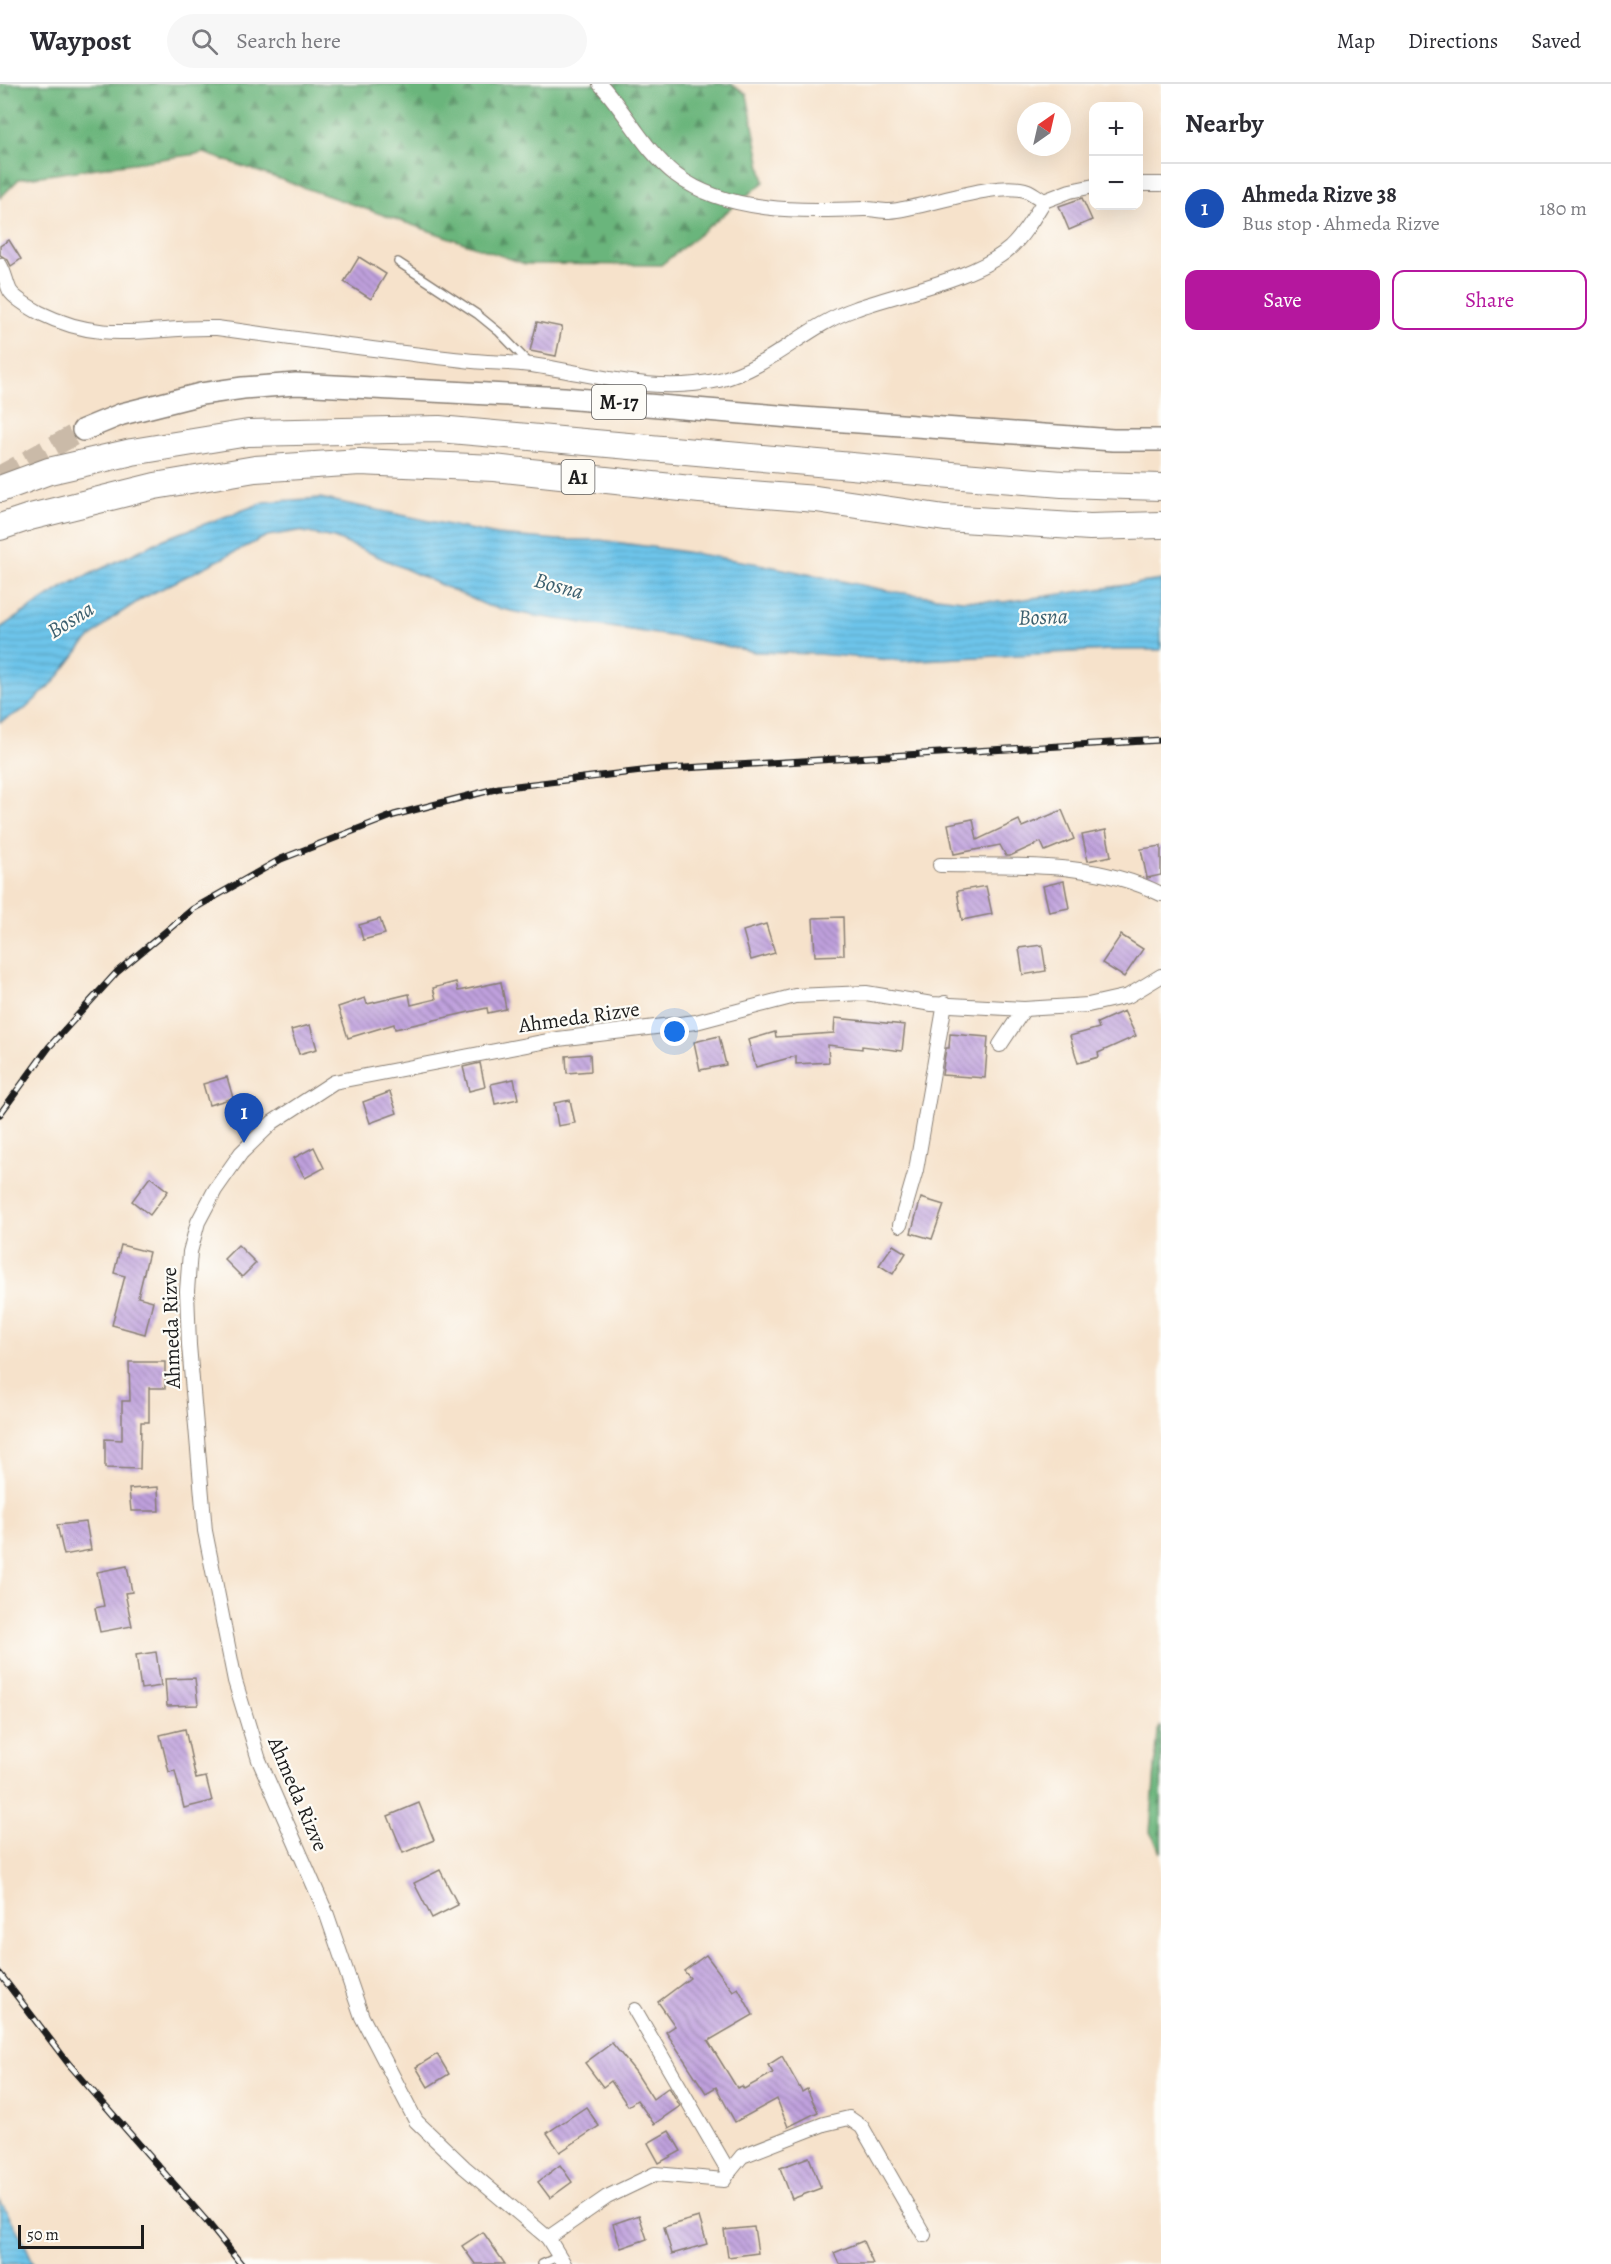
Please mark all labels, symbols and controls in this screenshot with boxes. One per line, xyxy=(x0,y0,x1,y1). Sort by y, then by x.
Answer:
search box xyxy=(167,14,587,68)
text: Waypost xyxy=(30,22,131,60)
icon: search xyxy=(188,25,221,58)
text: Search here xyxy=(236,26,341,56)
text: Map xyxy=(1337,27,1375,55)
text: Directions xyxy=(1408,27,1498,55)
text: Saved xyxy=(1531,27,1581,55)
north arrow xyxy=(1017,102,1071,156)
map controls xyxy=(1089,102,1143,210)
button: + xyxy=(1089,102,1143,156)
text: Nearby xyxy=(1185,106,1264,141)
button: − xyxy=(1089,156,1143,210)
text: Ahmeda Rizve 38 xyxy=(1242,180,1397,210)
text: 1 xyxy=(1201,195,1208,222)
text: 180 m xyxy=(1539,195,1587,222)
text: Bus stop · Ahmeda Rizve xyxy=(1242,210,1440,237)
button: Save xyxy=(1185,270,1380,330)
button: Share xyxy=(1392,270,1587,330)
road number: M-17 xyxy=(592,385,646,419)
road number: A1 xyxy=(562,460,594,494)
water label: Bosna xyxy=(531,565,587,607)
water label: Bosna xyxy=(41,594,100,646)
water label: Bosna xyxy=(1018,601,1068,633)
street label: Ahmeda Rizve xyxy=(516,995,641,1039)
your location xyxy=(660,1017,689,1046)
pin: 1 xyxy=(224,1094,264,1143)
street label: Ahmeda Rizve xyxy=(155,1267,187,1390)
street label: Ahmeda Rizve xyxy=(261,1732,335,1856)
scale bar xyxy=(18,2222,144,2250)
text: 50 m xyxy=(27,2224,59,2246)

